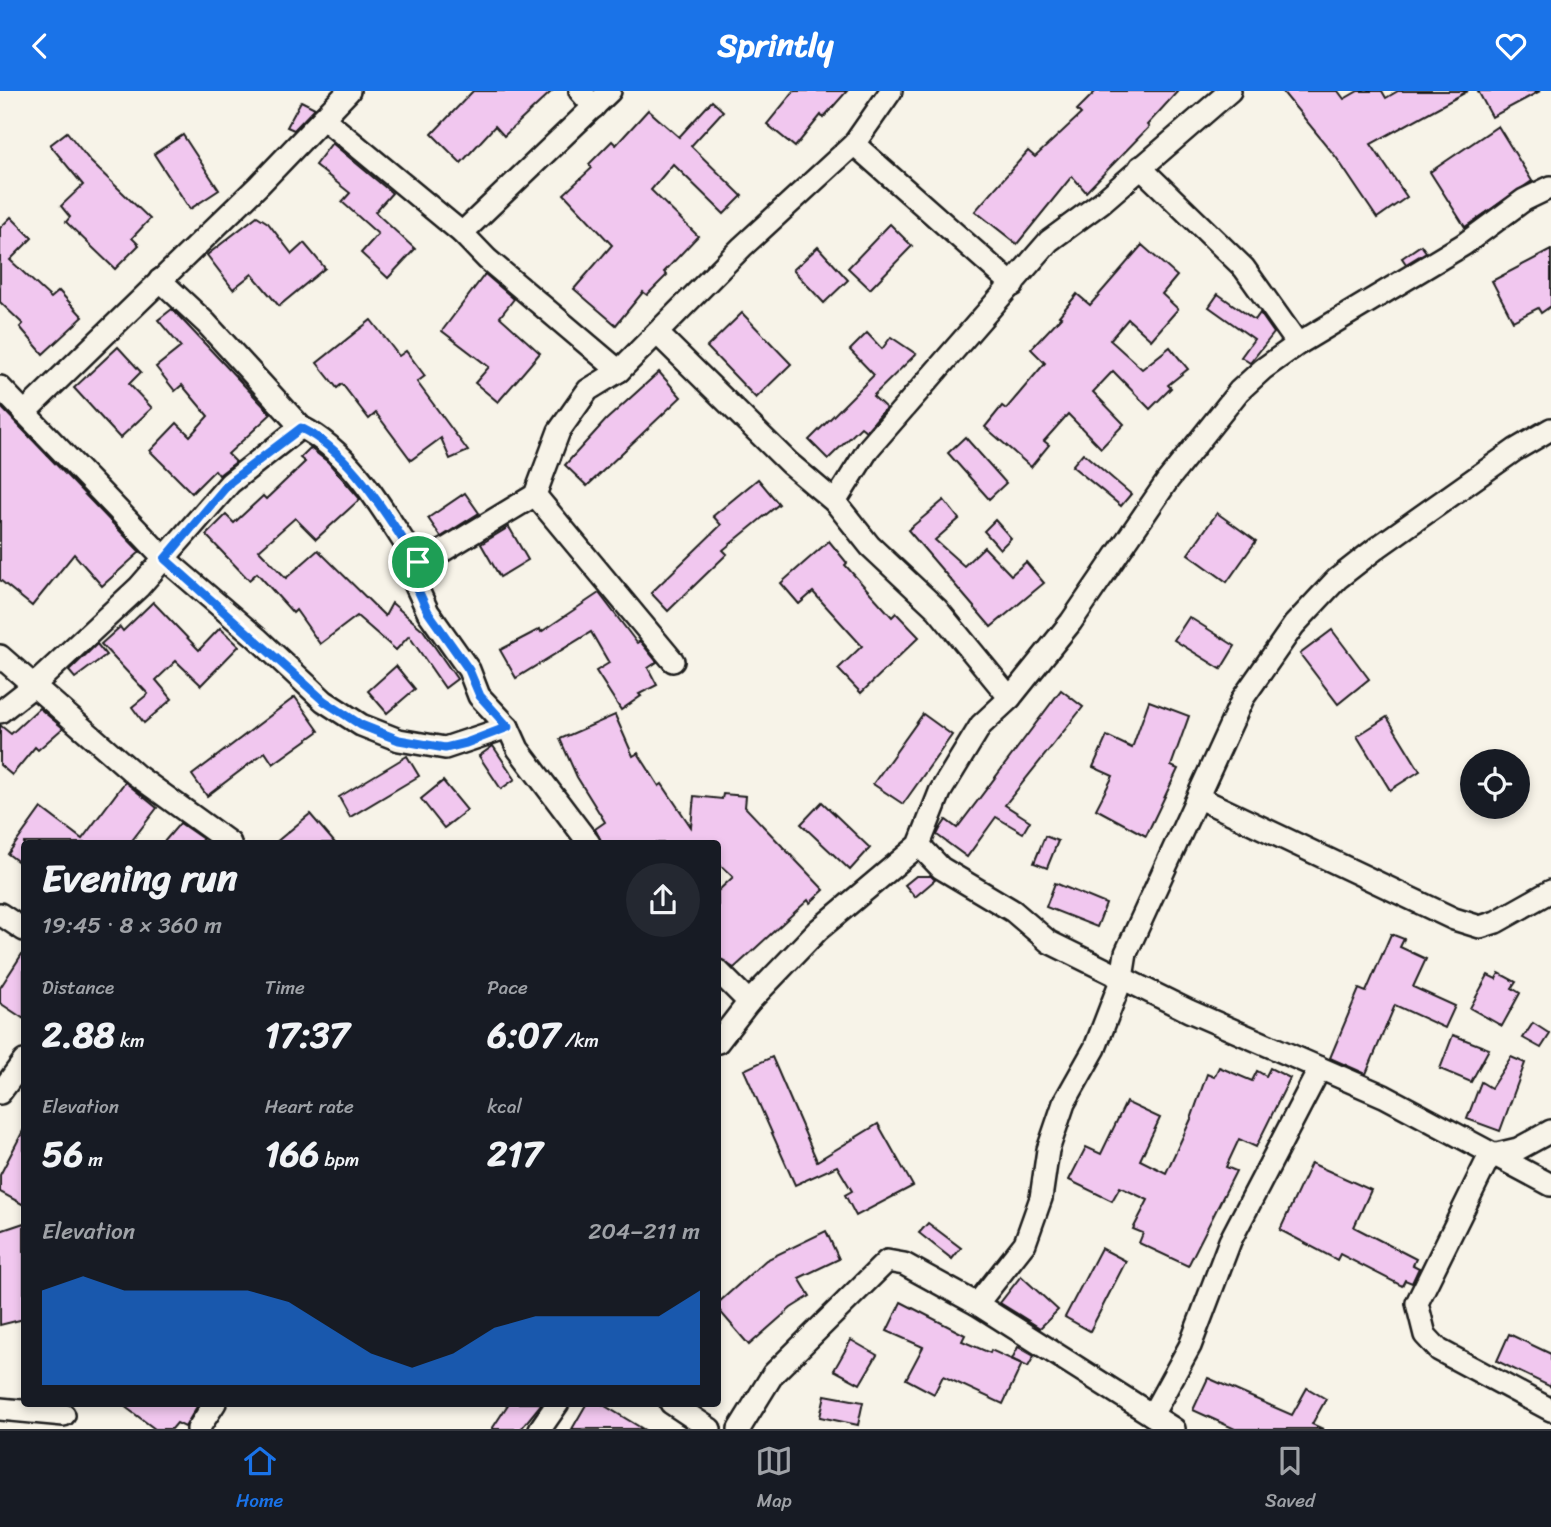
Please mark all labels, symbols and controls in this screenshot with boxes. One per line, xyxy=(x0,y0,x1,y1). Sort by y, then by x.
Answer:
text: Sprintly xyxy=(718,17,833,74)
icon: back xyxy=(21,27,59,65)
icon: heart xyxy=(1492,27,1530,65)
pin xyxy=(388,532,448,592)
icon: arrive xyxy=(399,543,437,581)
map controls xyxy=(1460,749,1530,819)
button: locate xyxy=(1460,749,1530,819)
text: Evening run xyxy=(42,845,238,912)
button: share xyxy=(626,863,700,937)
text: 19:45 · 8 × 360 m xyxy=(42,905,222,946)
text: Distance xyxy=(42,971,114,1004)
text: Time xyxy=(265,971,305,1004)
text: Pace xyxy=(487,971,528,1004)
text: 2.88 xyxy=(42,1004,115,1066)
text: 17:37 xyxy=(265,1004,349,1066)
text: 6:07 xyxy=(487,1004,560,1066)
text: km xyxy=(115,1024,145,1057)
text: /km xyxy=(560,1024,599,1057)
text: Elevation xyxy=(42,1090,119,1123)
text: Heart rate xyxy=(265,1090,354,1123)
text: kcal xyxy=(487,1090,522,1123)
text: 56 xyxy=(42,1123,83,1185)
text: 166 xyxy=(265,1123,319,1185)
text: 217 xyxy=(487,1123,543,1185)
text: m xyxy=(83,1143,103,1176)
text: bpm xyxy=(319,1143,359,1176)
text: Elevation xyxy=(42,1211,135,1252)
text: 204–211 m xyxy=(588,1211,700,1252)
tab: Home xyxy=(236,1442,283,1517)
tab: Map xyxy=(755,1442,793,1517)
tab: Saved xyxy=(1265,1442,1315,1517)

